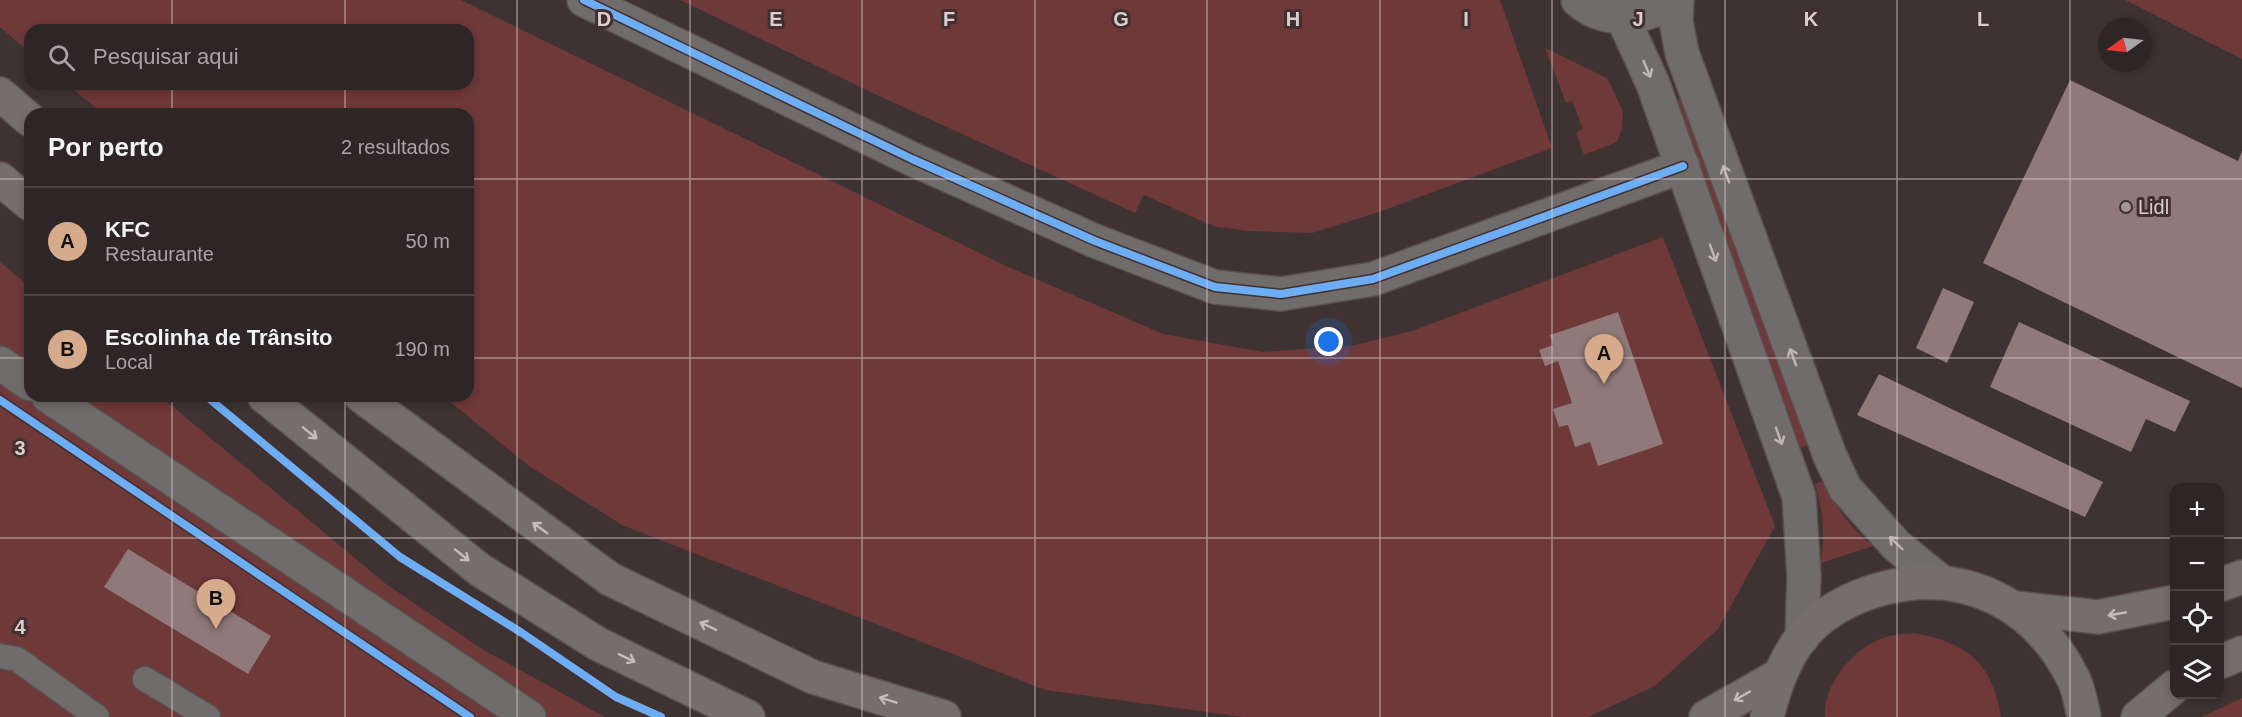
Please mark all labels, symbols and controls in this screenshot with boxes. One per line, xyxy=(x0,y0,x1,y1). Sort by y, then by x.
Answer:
text: D xyxy=(597,8,611,30)
text: E xyxy=(769,8,783,30)
text: F xyxy=(943,8,955,30)
text: G xyxy=(1113,8,1129,30)
text: H xyxy=(1286,8,1300,30)
text: I xyxy=(1463,8,1469,30)
text: J xyxy=(1632,8,1644,30)
text: K xyxy=(1804,8,1819,30)
text: L xyxy=(1977,8,1989,30)
north arrow xyxy=(2098,18,2152,72)
search box xyxy=(24,24,474,90)
icon: search xyxy=(45,41,78,74)
text: Pesquisar aqui xyxy=(93,44,239,69)
one-way arrow xyxy=(1642,60,1653,78)
text: Por perto xyxy=(48,132,164,162)
text: 2 resultados xyxy=(341,136,450,158)
one-way arrow xyxy=(1720,165,1731,184)
place label: Lidl xyxy=(2138,196,2169,218)
marker: Lidl xyxy=(2119,200,2133,214)
text: KFC xyxy=(105,217,150,242)
text: A xyxy=(60,230,75,252)
text: 50 m xyxy=(406,230,450,252)
text: Restaurante xyxy=(105,243,214,265)
one-way arrow xyxy=(1709,243,1720,261)
text: Escolinha de Trânsito xyxy=(105,325,332,350)
your location xyxy=(1314,327,1343,356)
pin: A xyxy=(1584,334,1624,384)
text: B xyxy=(60,338,75,360)
text: 190 m xyxy=(394,338,450,360)
one-way arrow xyxy=(1787,348,1798,367)
text: Local xyxy=(105,351,153,373)
one-way arrow xyxy=(302,426,318,439)
one-way arrow xyxy=(1775,426,1786,445)
text: 3 xyxy=(14,437,26,459)
map controls xyxy=(2170,483,2224,699)
button: + xyxy=(2170,483,2224,537)
one-way arrow xyxy=(533,521,549,534)
one-way arrow xyxy=(1888,536,1903,551)
button: − xyxy=(2170,537,2224,591)
one-way arrow xyxy=(454,549,470,562)
pin: B xyxy=(196,580,236,629)
button: locate xyxy=(2170,591,2224,645)
one-way arrow xyxy=(2108,608,2128,619)
text: 4 xyxy=(14,616,26,638)
one-way arrow xyxy=(699,619,717,631)
button: layers xyxy=(2170,645,2224,699)
one-way arrow xyxy=(617,653,635,665)
one-way arrow xyxy=(1734,691,1751,703)
one-way arrow xyxy=(879,694,898,705)

